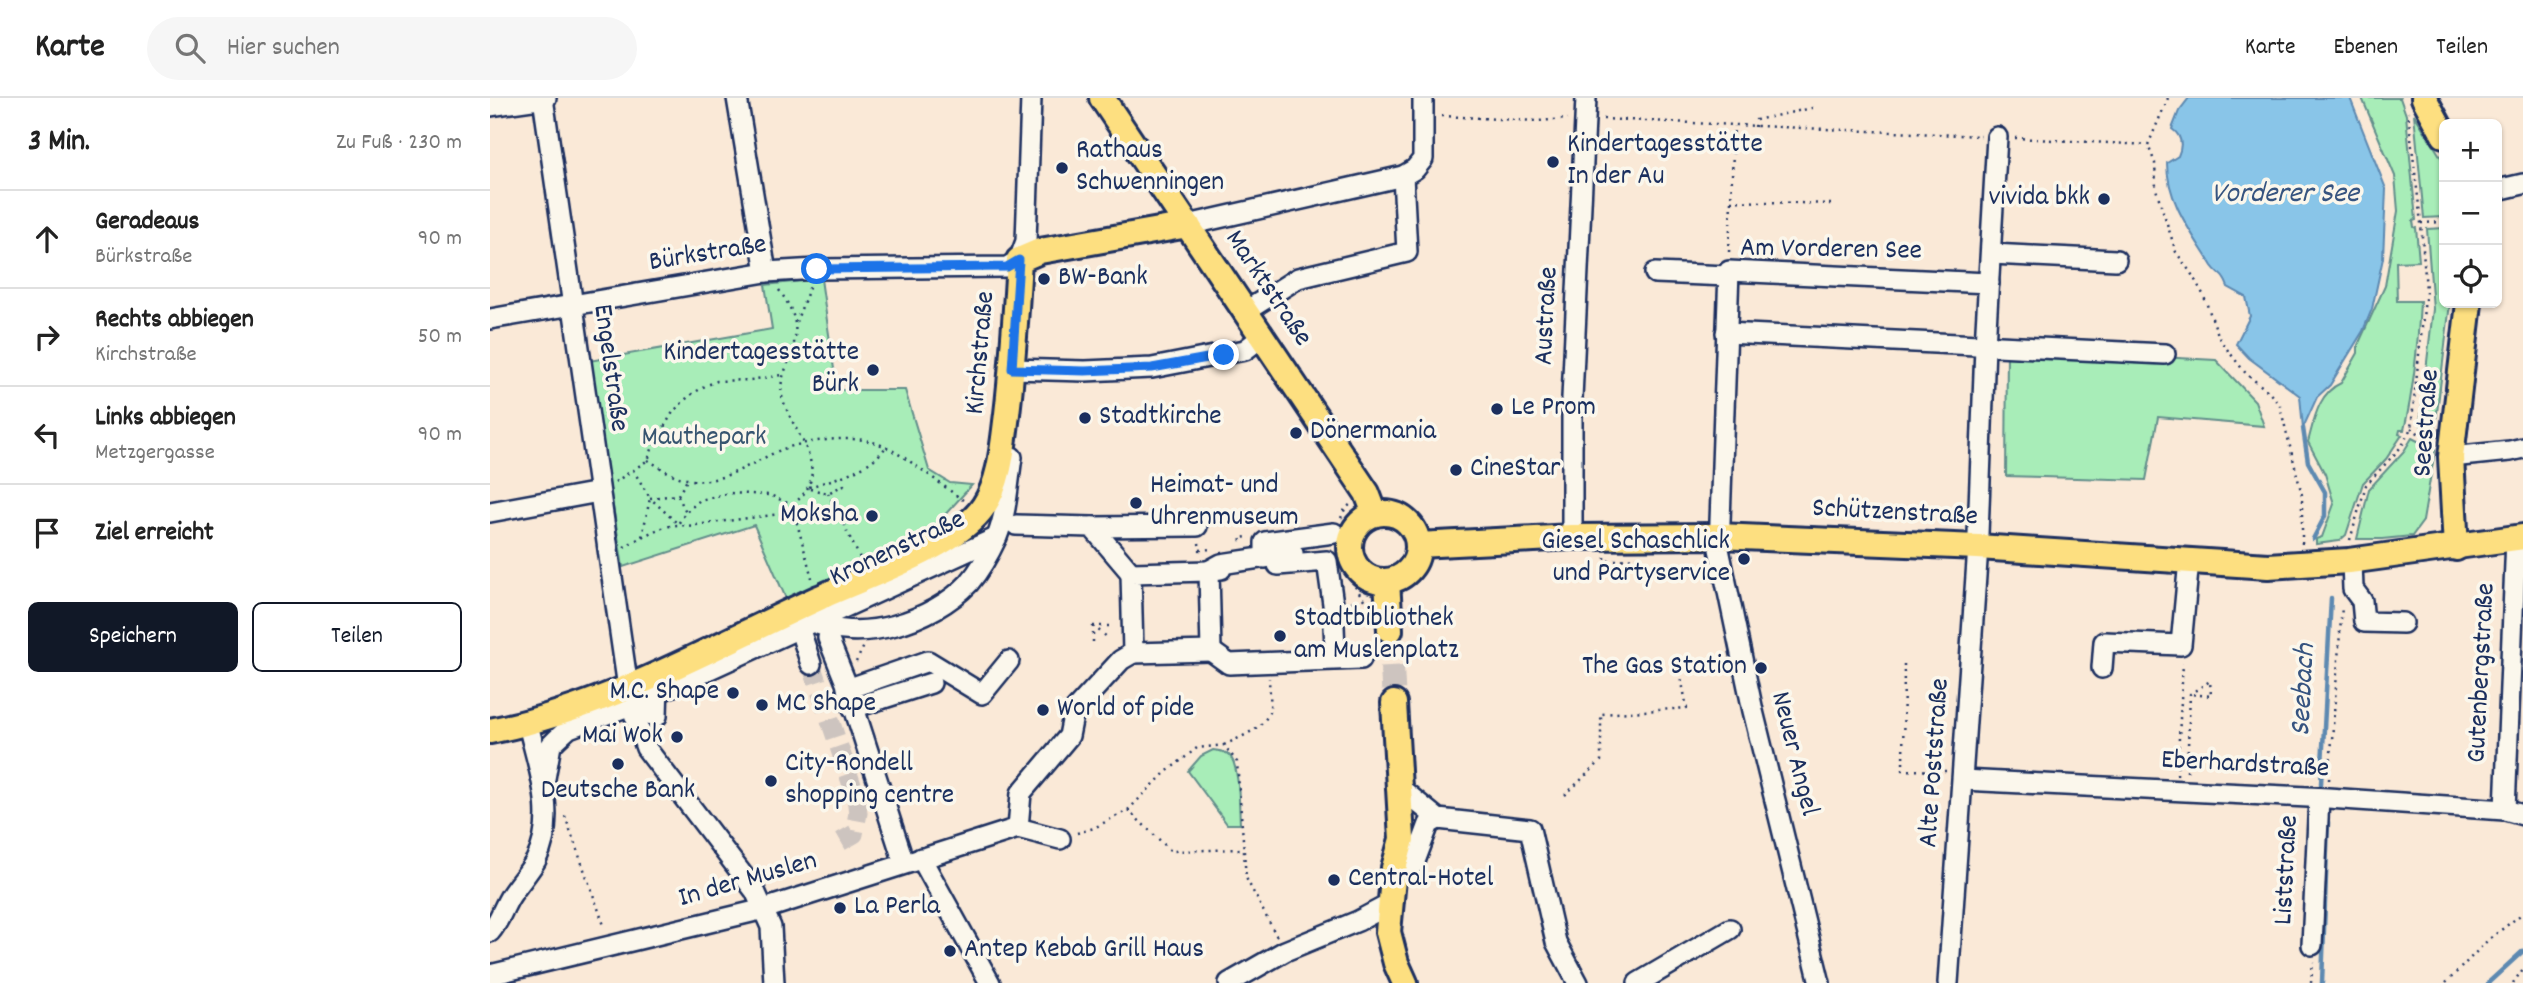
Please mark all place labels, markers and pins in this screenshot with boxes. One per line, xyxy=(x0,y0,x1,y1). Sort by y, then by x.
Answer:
place label: Kindertagesstätte In der Au xyxy=(1567,126,1763,198)
place label: Rathaus Schwenningen xyxy=(1076,132,1224,204)
marker: Kindertagesstätte In der Au xyxy=(1545,154,1561,170)
marker: Rathaus Schwenningen xyxy=(1054,160,1070,176)
place label: vivida bkk xyxy=(1989,179,2090,219)
marker: vivida bkk xyxy=(2096,191,2112,207)
place label: BW-Bank xyxy=(1058,259,1148,299)
marker: BW-Bank xyxy=(1036,271,1052,287)
place label: Kindertagesstätte Bürk xyxy=(663,334,859,406)
marker: Kindertagesstätte Bürk xyxy=(865,362,881,378)
place label: Le Prom xyxy=(1511,389,1596,429)
place label: Stadtkirche xyxy=(1099,398,1222,438)
marker: Le Prom xyxy=(1489,401,1505,417)
marker: Stadtkirche xyxy=(1077,410,1093,426)
place label: Dönermania xyxy=(1310,413,1437,453)
marker: Dönermania xyxy=(1288,425,1304,441)
place label: CineStar xyxy=(1470,450,1561,490)
marker: CineStar xyxy=(1448,462,1464,478)
place label: Heimat- und Uhrenmuseum xyxy=(1150,467,1299,539)
marker: Heimat- und Uhrenmuseum xyxy=(1128,495,1144,511)
place label: Moksha xyxy=(780,496,859,536)
marker: Moksha xyxy=(864,508,880,524)
place label: Giesel Schaschlick und Partyservice xyxy=(1541,523,1730,595)
marker: Giesel Schaschlick und Partyservice xyxy=(1736,551,1752,567)
place label: Stadtbibliothek am Muslenplatz xyxy=(1294,600,1459,672)
marker: Stadtbibliothek am Muslenplatz xyxy=(1272,628,1288,644)
place label: The Gas Station xyxy=(1582,648,1747,688)
marker: The Gas Station xyxy=(1753,660,1769,676)
place label: M.C. Shape xyxy=(610,673,719,713)
marker: M.C. Shape xyxy=(725,685,741,701)
place label: MC Shape xyxy=(776,685,876,725)
place label: World of pide xyxy=(1057,690,1194,730)
marker: MC Shape xyxy=(754,697,770,713)
marker: World of pide xyxy=(1035,702,1051,718)
place label: Mai Wok xyxy=(582,717,663,757)
marker: Mai Wok xyxy=(669,729,685,745)
place label: City-Rondell shopping centre xyxy=(785,745,954,817)
marker: Deutsche Bank xyxy=(610,756,626,772)
place label: Deutsche Bank xyxy=(541,772,695,812)
marker: City-Rondell shopping centre xyxy=(763,773,779,789)
place label: Central-Hotel xyxy=(1348,860,1494,900)
marker: Central-Hotel xyxy=(1326,872,1342,888)
place label: La Perla xyxy=(854,888,941,928)
marker: La Perla xyxy=(832,900,848,916)
place label: Antep Kebab Grill Haus xyxy=(964,931,1204,971)
marker: Antep Kebab Grill Haus xyxy=(942,943,958,959)

